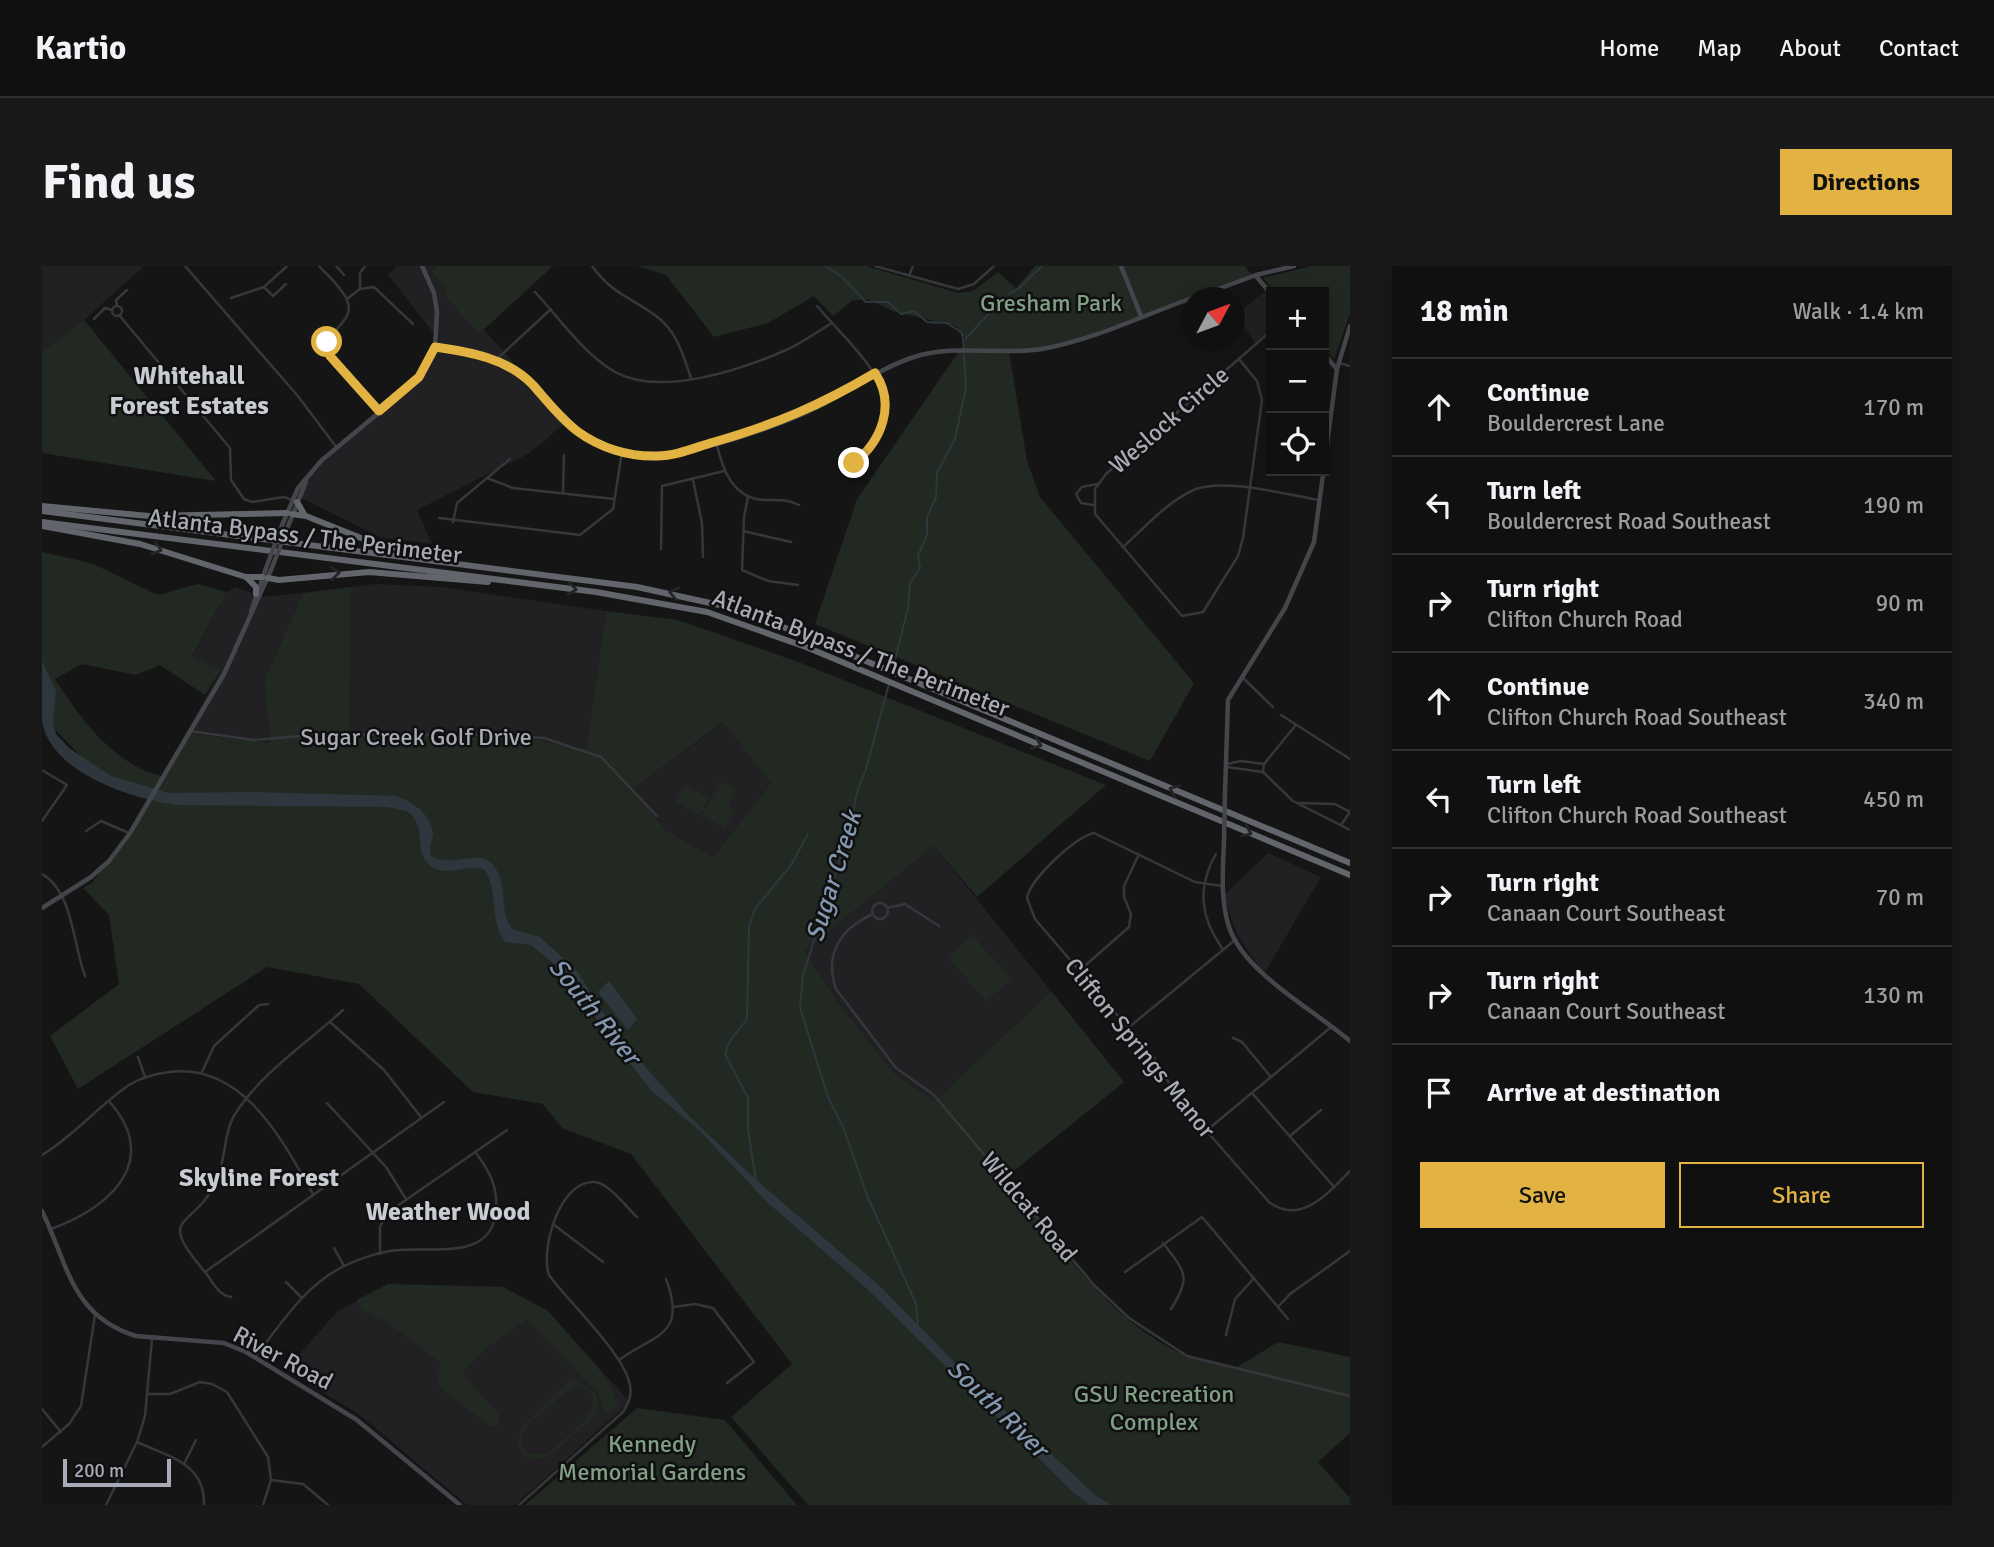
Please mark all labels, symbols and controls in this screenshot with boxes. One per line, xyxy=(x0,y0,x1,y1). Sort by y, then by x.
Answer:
text: Kartio xyxy=(35,28,126,69)
text: Home xyxy=(1599,33,1659,63)
text: Map xyxy=(1697,33,1742,63)
text: About xyxy=(1780,33,1841,63)
text: Contact xyxy=(1879,33,1959,63)
button: Directions xyxy=(1780,149,1952,215)
text: Find us xyxy=(42,152,195,212)
north arrow xyxy=(1182,287,1245,350)
map controls xyxy=(1266,287,1329,476)
button: + xyxy=(1266,287,1329,350)
park label: Gresham Park xyxy=(980,288,1122,318)
text: 18 min xyxy=(1420,293,1509,330)
text: Walk · 1.4 km xyxy=(1792,297,1924,326)
route start xyxy=(311,326,342,357)
button: − xyxy=(1266,350,1329,413)
district label: Whitehall Forest Estates xyxy=(109,360,269,422)
street label: Weslock Circle xyxy=(1103,360,1235,480)
text: Continue xyxy=(1487,377,1589,409)
icon: ahead xyxy=(1420,388,1458,426)
text: 170 m xyxy=(1863,393,1924,422)
text: Bouldercrest Lane xyxy=(1487,409,1665,438)
button: locate xyxy=(1266,413,1329,476)
route end xyxy=(838,447,869,478)
text: Turn left xyxy=(1487,475,1581,507)
icon: left xyxy=(1420,486,1458,524)
text: 190 m xyxy=(1863,491,1924,520)
street label: Atlanta Bypass / The Perimeter xyxy=(146,502,464,570)
text: Bouldercrest Road Southeast xyxy=(1487,507,1771,536)
one-way arrow xyxy=(150,541,162,556)
one-way arrow xyxy=(329,566,341,581)
text: Turn right xyxy=(1487,573,1599,605)
one-way arrow xyxy=(566,581,577,596)
street label: Atlanta Bypass / The Perimeter xyxy=(708,582,1014,724)
icon: right xyxy=(1420,584,1458,622)
one-way arrow xyxy=(668,587,680,602)
text: 90 m xyxy=(1876,589,1924,618)
text: Clifton Church Road xyxy=(1487,605,1683,634)
text: Continue xyxy=(1487,671,1589,703)
icon: ahead xyxy=(1420,682,1458,720)
text: 340 m xyxy=(1863,687,1924,716)
text: Clifton Church Road Southeast xyxy=(1487,703,1787,732)
street label: Sugar Creek Golf Drive xyxy=(300,722,532,752)
one-way arrow xyxy=(1030,736,1043,750)
text: Turn left xyxy=(1487,769,1581,801)
icon: left xyxy=(1420,780,1458,818)
one-way arrow xyxy=(1169,784,1181,798)
text: 450 m xyxy=(1863,785,1924,814)
text: Clifton Church Road Southeast xyxy=(1487,801,1787,830)
water label: Sugar Creek xyxy=(799,805,870,945)
one-way arrow xyxy=(1240,824,1253,838)
text: Turn right xyxy=(1487,867,1599,899)
icon: right xyxy=(1420,878,1458,916)
text: 70 m xyxy=(1876,883,1924,912)
text: Canaan Court Southeast xyxy=(1487,899,1725,928)
water label: South River xyxy=(542,952,649,1074)
street label: Clifton Springs Manor xyxy=(1058,952,1222,1144)
text: Turn right xyxy=(1487,965,1599,997)
icon: right xyxy=(1420,976,1458,1014)
text: 130 m xyxy=(1863,981,1924,1010)
text: Canaan Court Southeast xyxy=(1487,997,1725,1026)
icon: arrive xyxy=(1420,1074,1458,1112)
text: Arrive at destination xyxy=(1487,1077,1720,1109)
street label: Wildcat Road xyxy=(974,1146,1084,1268)
district label: Skyline Forest xyxy=(179,1162,339,1194)
button: Save xyxy=(1420,1162,1665,1228)
button: Share xyxy=(1679,1162,1924,1228)
district label: Weather Wood xyxy=(365,1196,531,1228)
street label: River Road xyxy=(228,1319,338,1397)
water label: South River xyxy=(940,1353,1057,1467)
park label: GSU Recreation Complex xyxy=(1074,1379,1234,1437)
park label: Kennedy Memorial Gardens xyxy=(558,1429,746,1487)
scale bar xyxy=(63,1456,172,1488)
text: 200 m xyxy=(74,1459,124,1483)

